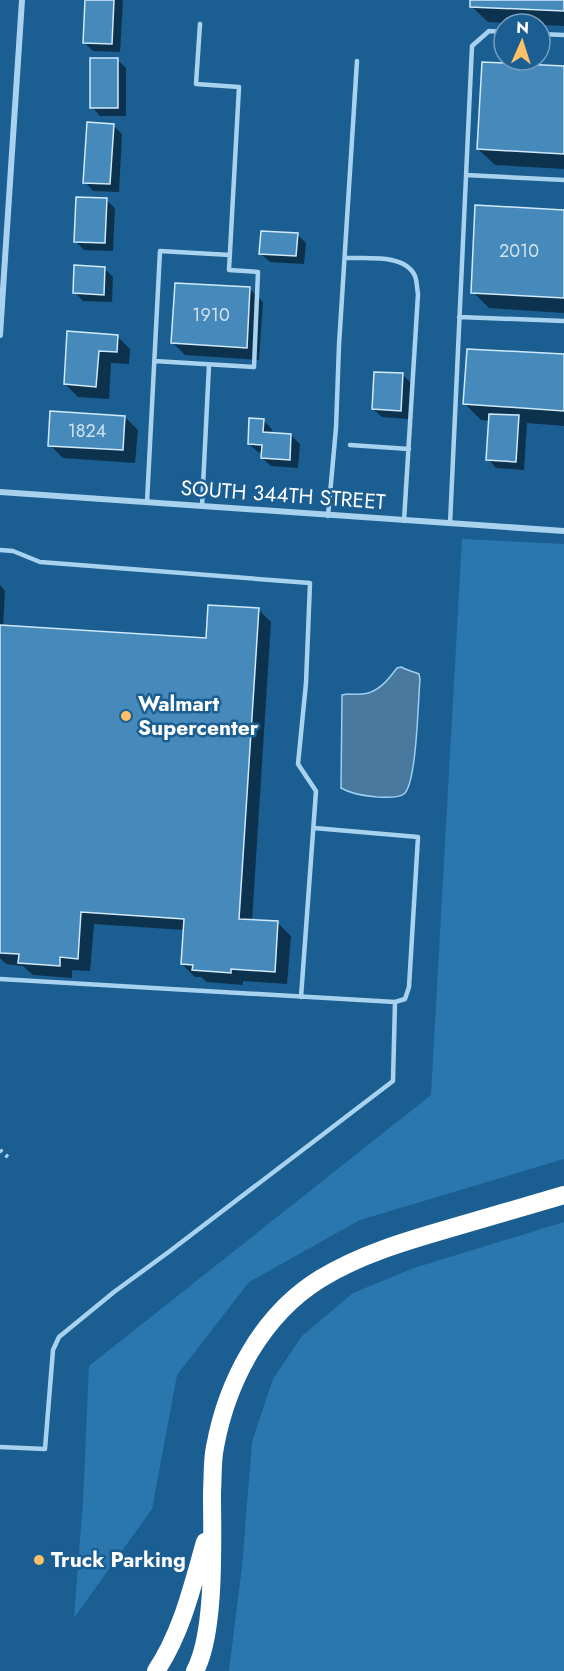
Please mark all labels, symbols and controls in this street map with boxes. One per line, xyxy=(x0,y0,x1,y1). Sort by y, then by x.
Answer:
north arrow xyxy=(492,12,552,72)
text: N xyxy=(516,16,530,39)
house number: 2010 xyxy=(499,238,539,264)
house number: 1910 xyxy=(192,302,230,328)
house number: 1824 xyxy=(68,418,106,444)
street label: SOUTH 344TH STREET xyxy=(180,473,387,517)
place label: Walmart Supercenter xyxy=(138,689,259,743)
marker: Walmart Supercenter xyxy=(119,709,133,723)
place label: Truck Parking xyxy=(51,1545,186,1575)
marker: Truck Parking xyxy=(32,1553,46,1567)

